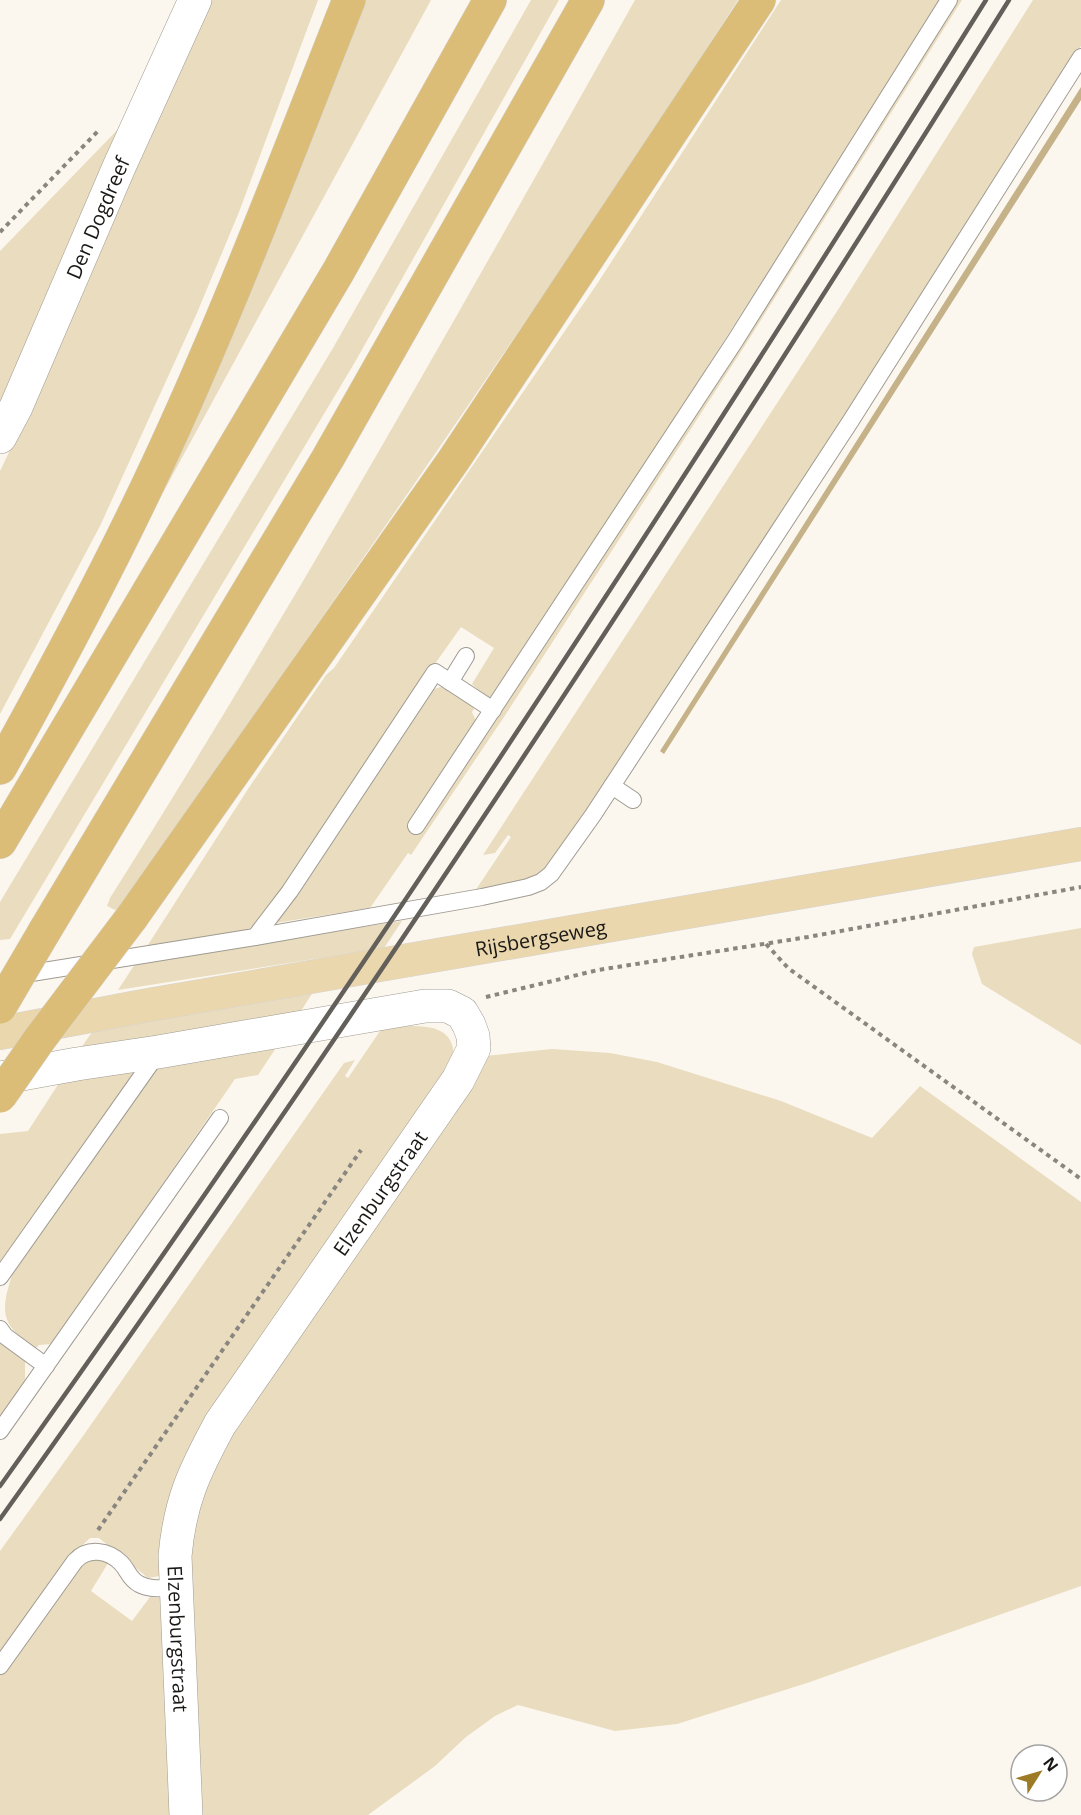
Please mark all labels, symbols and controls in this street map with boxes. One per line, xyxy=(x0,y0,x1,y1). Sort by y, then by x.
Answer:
street label: Den Dogdreef xyxy=(59,151,136,283)
street label: Rijsbergseweg xyxy=(473,913,608,962)
street label: Elzenburgstraat xyxy=(327,1125,433,1261)
street label: Elzenburgstraat xyxy=(162,1565,195,1713)
north arrow xyxy=(1009,1743,1069,1803)
text: N xyxy=(1038,1752,1064,1776)

